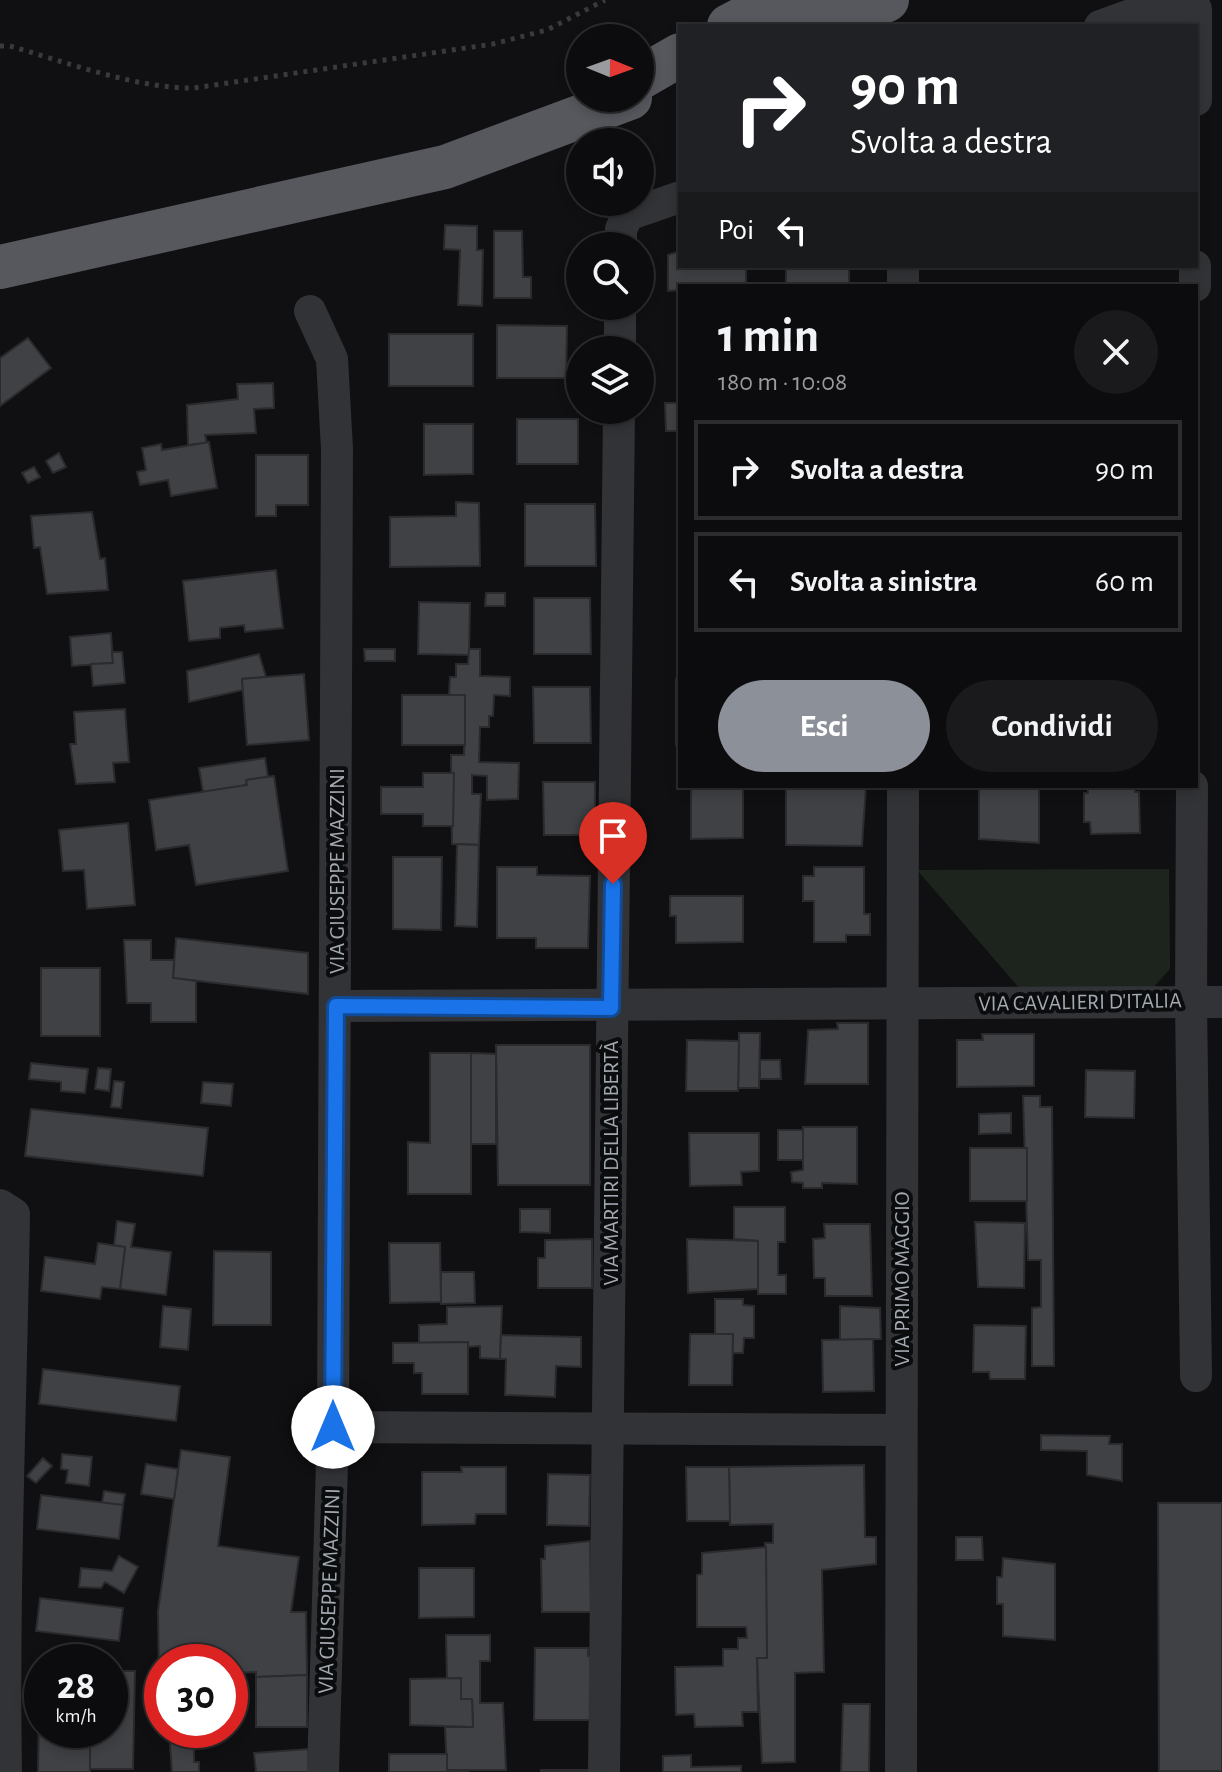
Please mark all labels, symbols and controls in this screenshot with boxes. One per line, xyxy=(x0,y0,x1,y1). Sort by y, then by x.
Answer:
north arrow xyxy=(566,24,654,112)
map controls xyxy=(566,24,654,424)
icon: right xyxy=(718,56,822,160)
text: 90 m xyxy=(850,59,960,115)
text: Svolta a destra xyxy=(850,124,1052,160)
button: sound xyxy=(566,128,654,216)
icon: left xyxy=(770,208,814,252)
text: Poi xyxy=(718,215,754,245)
button: search xyxy=(566,232,654,320)
button: close xyxy=(1074,310,1158,394)
text: 1 min xyxy=(718,313,819,361)
button: layers xyxy=(566,336,654,424)
text: 180 m · 10:08 xyxy=(718,369,847,395)
icon: right xyxy=(722,448,766,492)
text: Svolta a destra xyxy=(790,455,964,485)
text: 90 m xyxy=(1095,455,1154,485)
icon: left xyxy=(722,560,766,604)
text: Svolta a sinistra xyxy=(790,567,977,597)
text: 60 m xyxy=(1095,567,1154,597)
button: Esci xyxy=(718,680,930,772)
button: Condividi xyxy=(946,680,1158,772)
street label: VIA GIUSEPPE MAZZINI xyxy=(326,768,348,974)
pin xyxy=(579,802,647,884)
icon: arrive xyxy=(591,814,635,858)
street label: VIA CAVALIERI D'ITALIA xyxy=(978,989,1182,1015)
street label: VIA MARTIRI DELLA LIBERTÀ xyxy=(599,1040,622,1286)
street label: VIA PRIMO MAGGIO xyxy=(891,1192,913,1366)
position arrow xyxy=(291,1385,375,1469)
street label: VIA GIUSEPPE MAZZINI xyxy=(314,1488,344,1694)
speed limit sign: 30 xyxy=(144,1644,248,1748)
text: 28 xyxy=(57,1666,95,1706)
text: km/h xyxy=(55,1706,97,1726)

